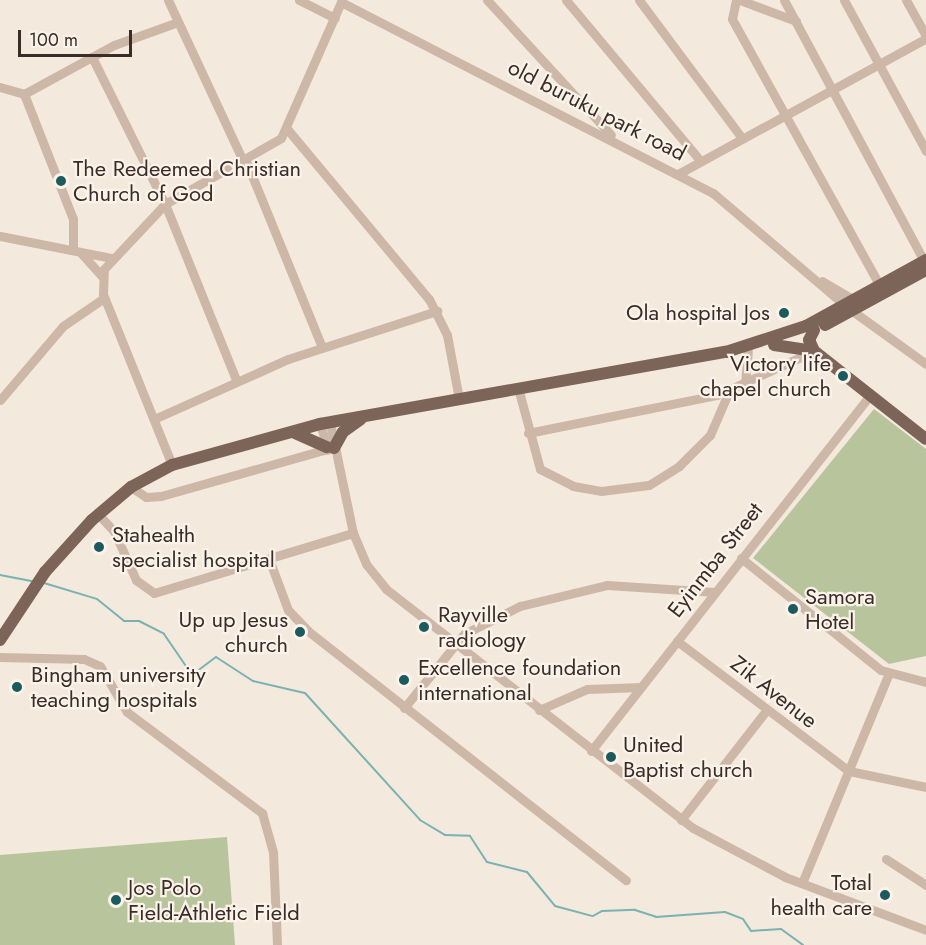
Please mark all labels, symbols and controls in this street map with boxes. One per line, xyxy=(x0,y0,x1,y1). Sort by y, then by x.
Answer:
scale bar xyxy=(21,18,135,56)
text: 100 m xyxy=(29,27,78,53)
street label: old buruku park road xyxy=(504,54,690,166)
place label: The Redeemed Christian Church of God xyxy=(73,155,301,206)
marker: The Redeemed Christian Church of God xyxy=(54,174,68,188)
place label: Ola hospital Jos xyxy=(626,300,770,326)
marker: Ola hospital Jos xyxy=(775,304,793,322)
place label: Victory life chapel church xyxy=(700,350,831,402)
marker: Victory life chapel church xyxy=(836,369,850,383)
street label: Eyinmba Street xyxy=(662,497,768,623)
place label: Stahealth specialist hospital xyxy=(112,521,275,572)
marker: Stahealth specialist hospital xyxy=(90,538,108,556)
place label: Samora Hotel xyxy=(805,583,875,634)
place label: Rayville radiology xyxy=(438,601,526,652)
marker: Samora Hotel xyxy=(786,602,800,616)
place label: Up up Jesus church xyxy=(179,606,288,658)
marker: Rayville radiology xyxy=(415,618,433,636)
marker: Up up Jesus church xyxy=(293,625,307,639)
street label: Zik Avenue xyxy=(725,650,823,734)
place label: Excellence foundation international xyxy=(418,654,621,706)
place label: Bingham university teaching hospitals xyxy=(31,661,206,712)
marker: Excellence foundation international xyxy=(395,671,413,689)
marker: Bingham university teaching hospitals xyxy=(8,678,26,696)
place label: United Baptist church xyxy=(623,731,753,782)
marker: United Baptist church xyxy=(604,750,618,764)
place label: Total health care xyxy=(770,869,872,920)
place label: Jos Polo Field-Athletic Field xyxy=(128,874,300,926)
marker: Total health care xyxy=(876,886,894,904)
marker: Jos Polo Field-Athletic Field xyxy=(109,893,123,907)

